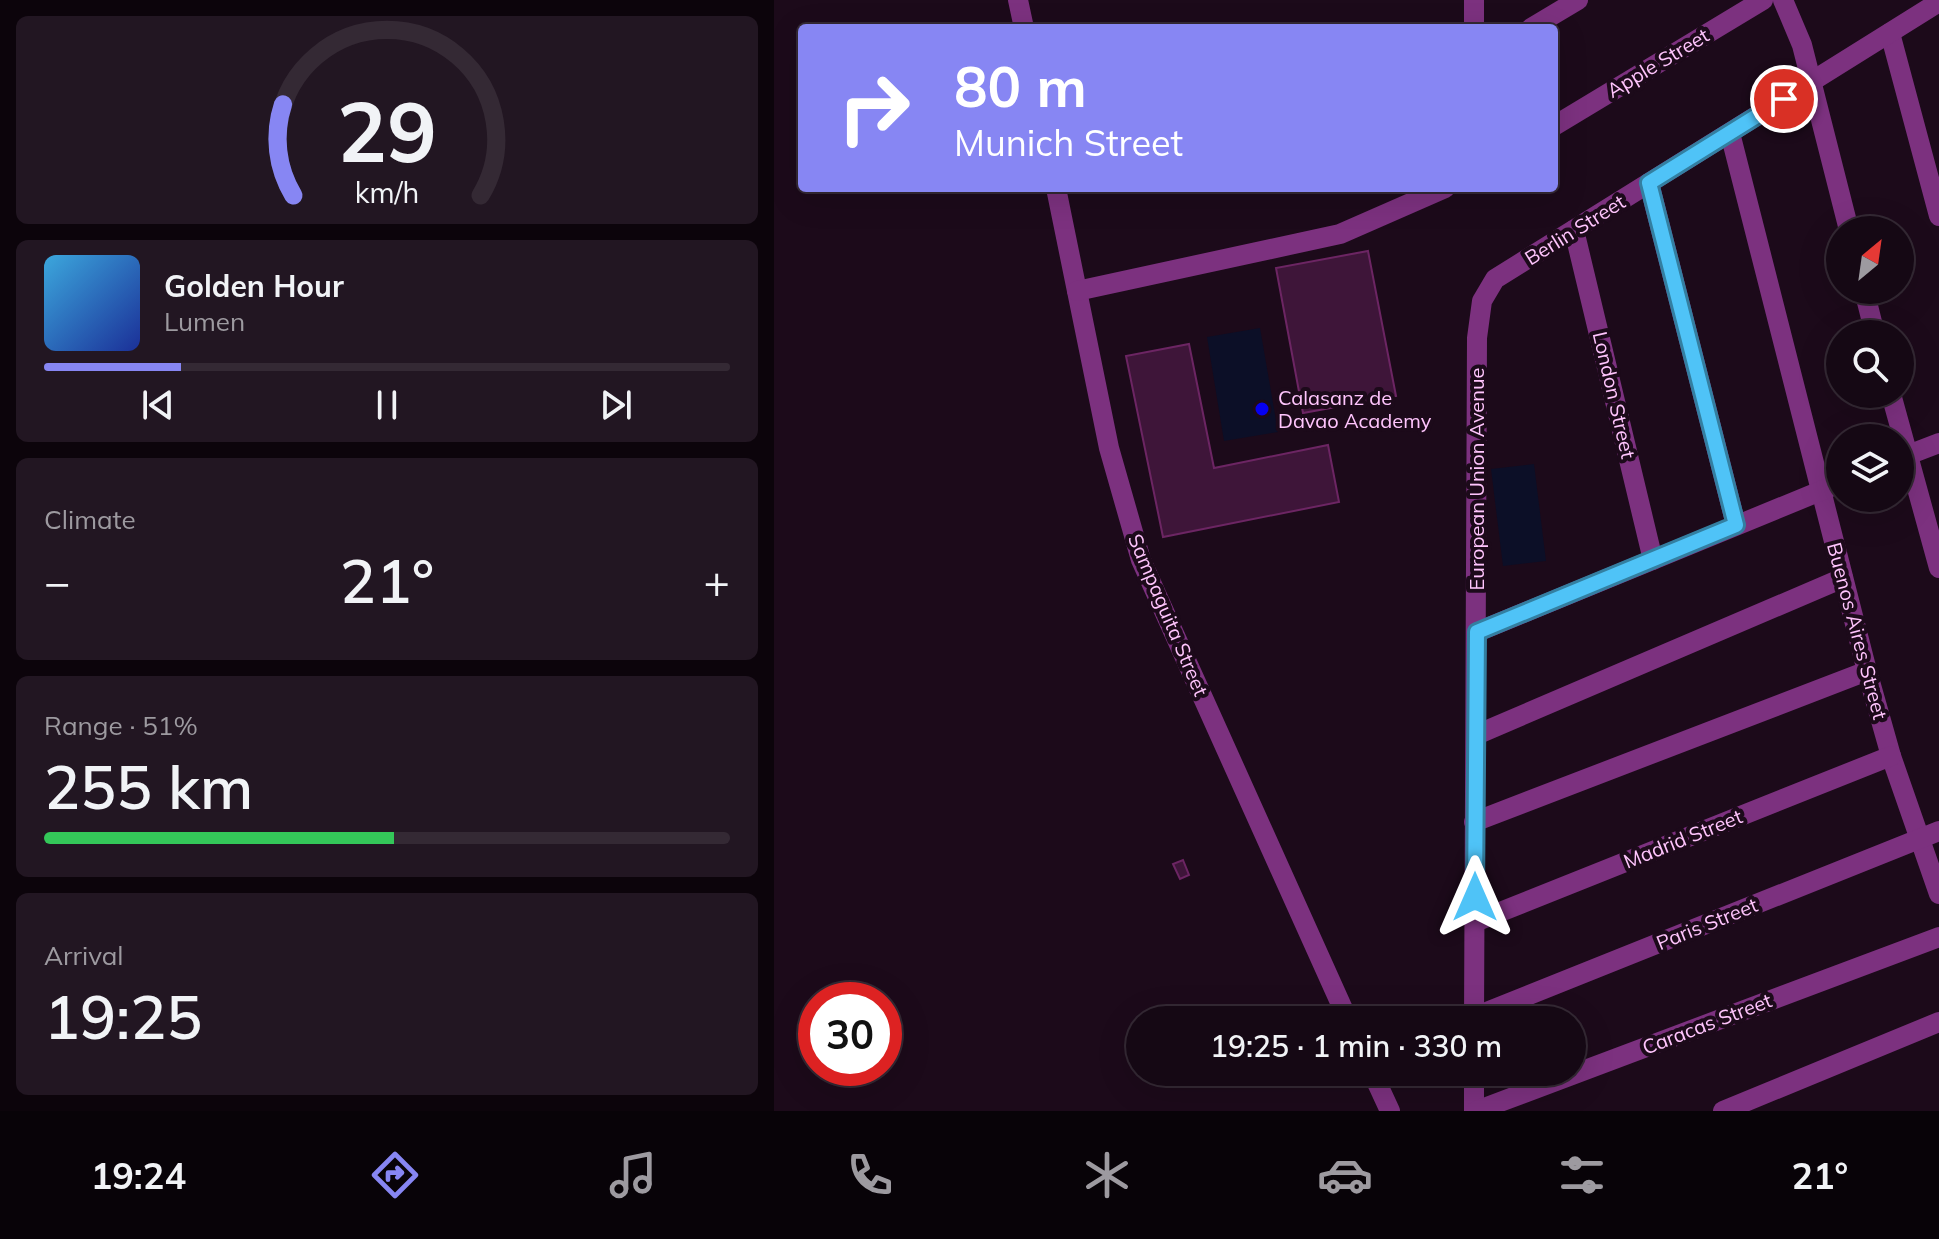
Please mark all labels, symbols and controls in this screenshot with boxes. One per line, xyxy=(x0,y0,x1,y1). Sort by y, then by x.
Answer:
street label: Apple Street xyxy=(1602,22,1713,103)
text: 80 m xyxy=(954,51,1087,121)
icon: right xyxy=(822,56,926,160)
pin xyxy=(1750,65,1818,133)
icon: arrive xyxy=(1762,77,1806,121)
text: 29 xyxy=(337,78,437,183)
text: Munich Street xyxy=(954,120,1183,165)
text: km/h xyxy=(355,174,419,210)
street label: Berlin Street xyxy=(1520,189,1629,270)
north arrow xyxy=(1826,216,1914,304)
map controls xyxy=(1826,216,1914,512)
text: Golden Hour xyxy=(164,267,344,305)
text: Lumen xyxy=(164,305,245,338)
button: search xyxy=(1826,320,1914,408)
street label: London Street xyxy=(1588,329,1641,461)
street label: European Union Avenue xyxy=(1464,368,1489,590)
icon: previous xyxy=(136,383,180,427)
icon: pause xyxy=(365,383,409,427)
icon: next xyxy=(594,383,638,427)
place label: Calasanz de Davao Academy xyxy=(1278,385,1432,433)
marker: Calasanz de Davao Academy xyxy=(1253,400,1271,418)
button: layers xyxy=(1826,424,1914,512)
text: Climate xyxy=(44,503,136,536)
street label: Sampaguita Street xyxy=(1123,530,1214,700)
street label: Buenos Aires Street xyxy=(1822,540,1893,722)
text: 21° xyxy=(340,543,434,618)
text: − xyxy=(44,554,70,609)
text: + xyxy=(704,554,730,609)
text: Range · 51% xyxy=(44,709,198,742)
text: 255 km xyxy=(44,749,253,824)
street label: Madrid Street xyxy=(1620,803,1746,874)
position arrow xyxy=(1433,855,1517,939)
street label: Paris Street xyxy=(1653,892,1761,955)
text: Arrival xyxy=(44,939,124,972)
text: 19:25 xyxy=(44,979,202,1054)
speed limit sign: 30 xyxy=(798,982,902,1086)
street label: Caracas Street xyxy=(1638,987,1775,1060)
text: 19:25 · 1 min · 330 m xyxy=(1210,1027,1502,1065)
icon: directions xyxy=(367,1147,423,1203)
icon: music xyxy=(605,1147,661,1203)
icon: phone xyxy=(842,1147,898,1203)
icon: climate xyxy=(1079,1147,1135,1203)
icon: car xyxy=(1317,1147,1373,1203)
icon: filters xyxy=(1554,1147,1610,1203)
text: 19:24 xyxy=(91,1153,186,1198)
text: 21° xyxy=(1791,1153,1848,1198)

